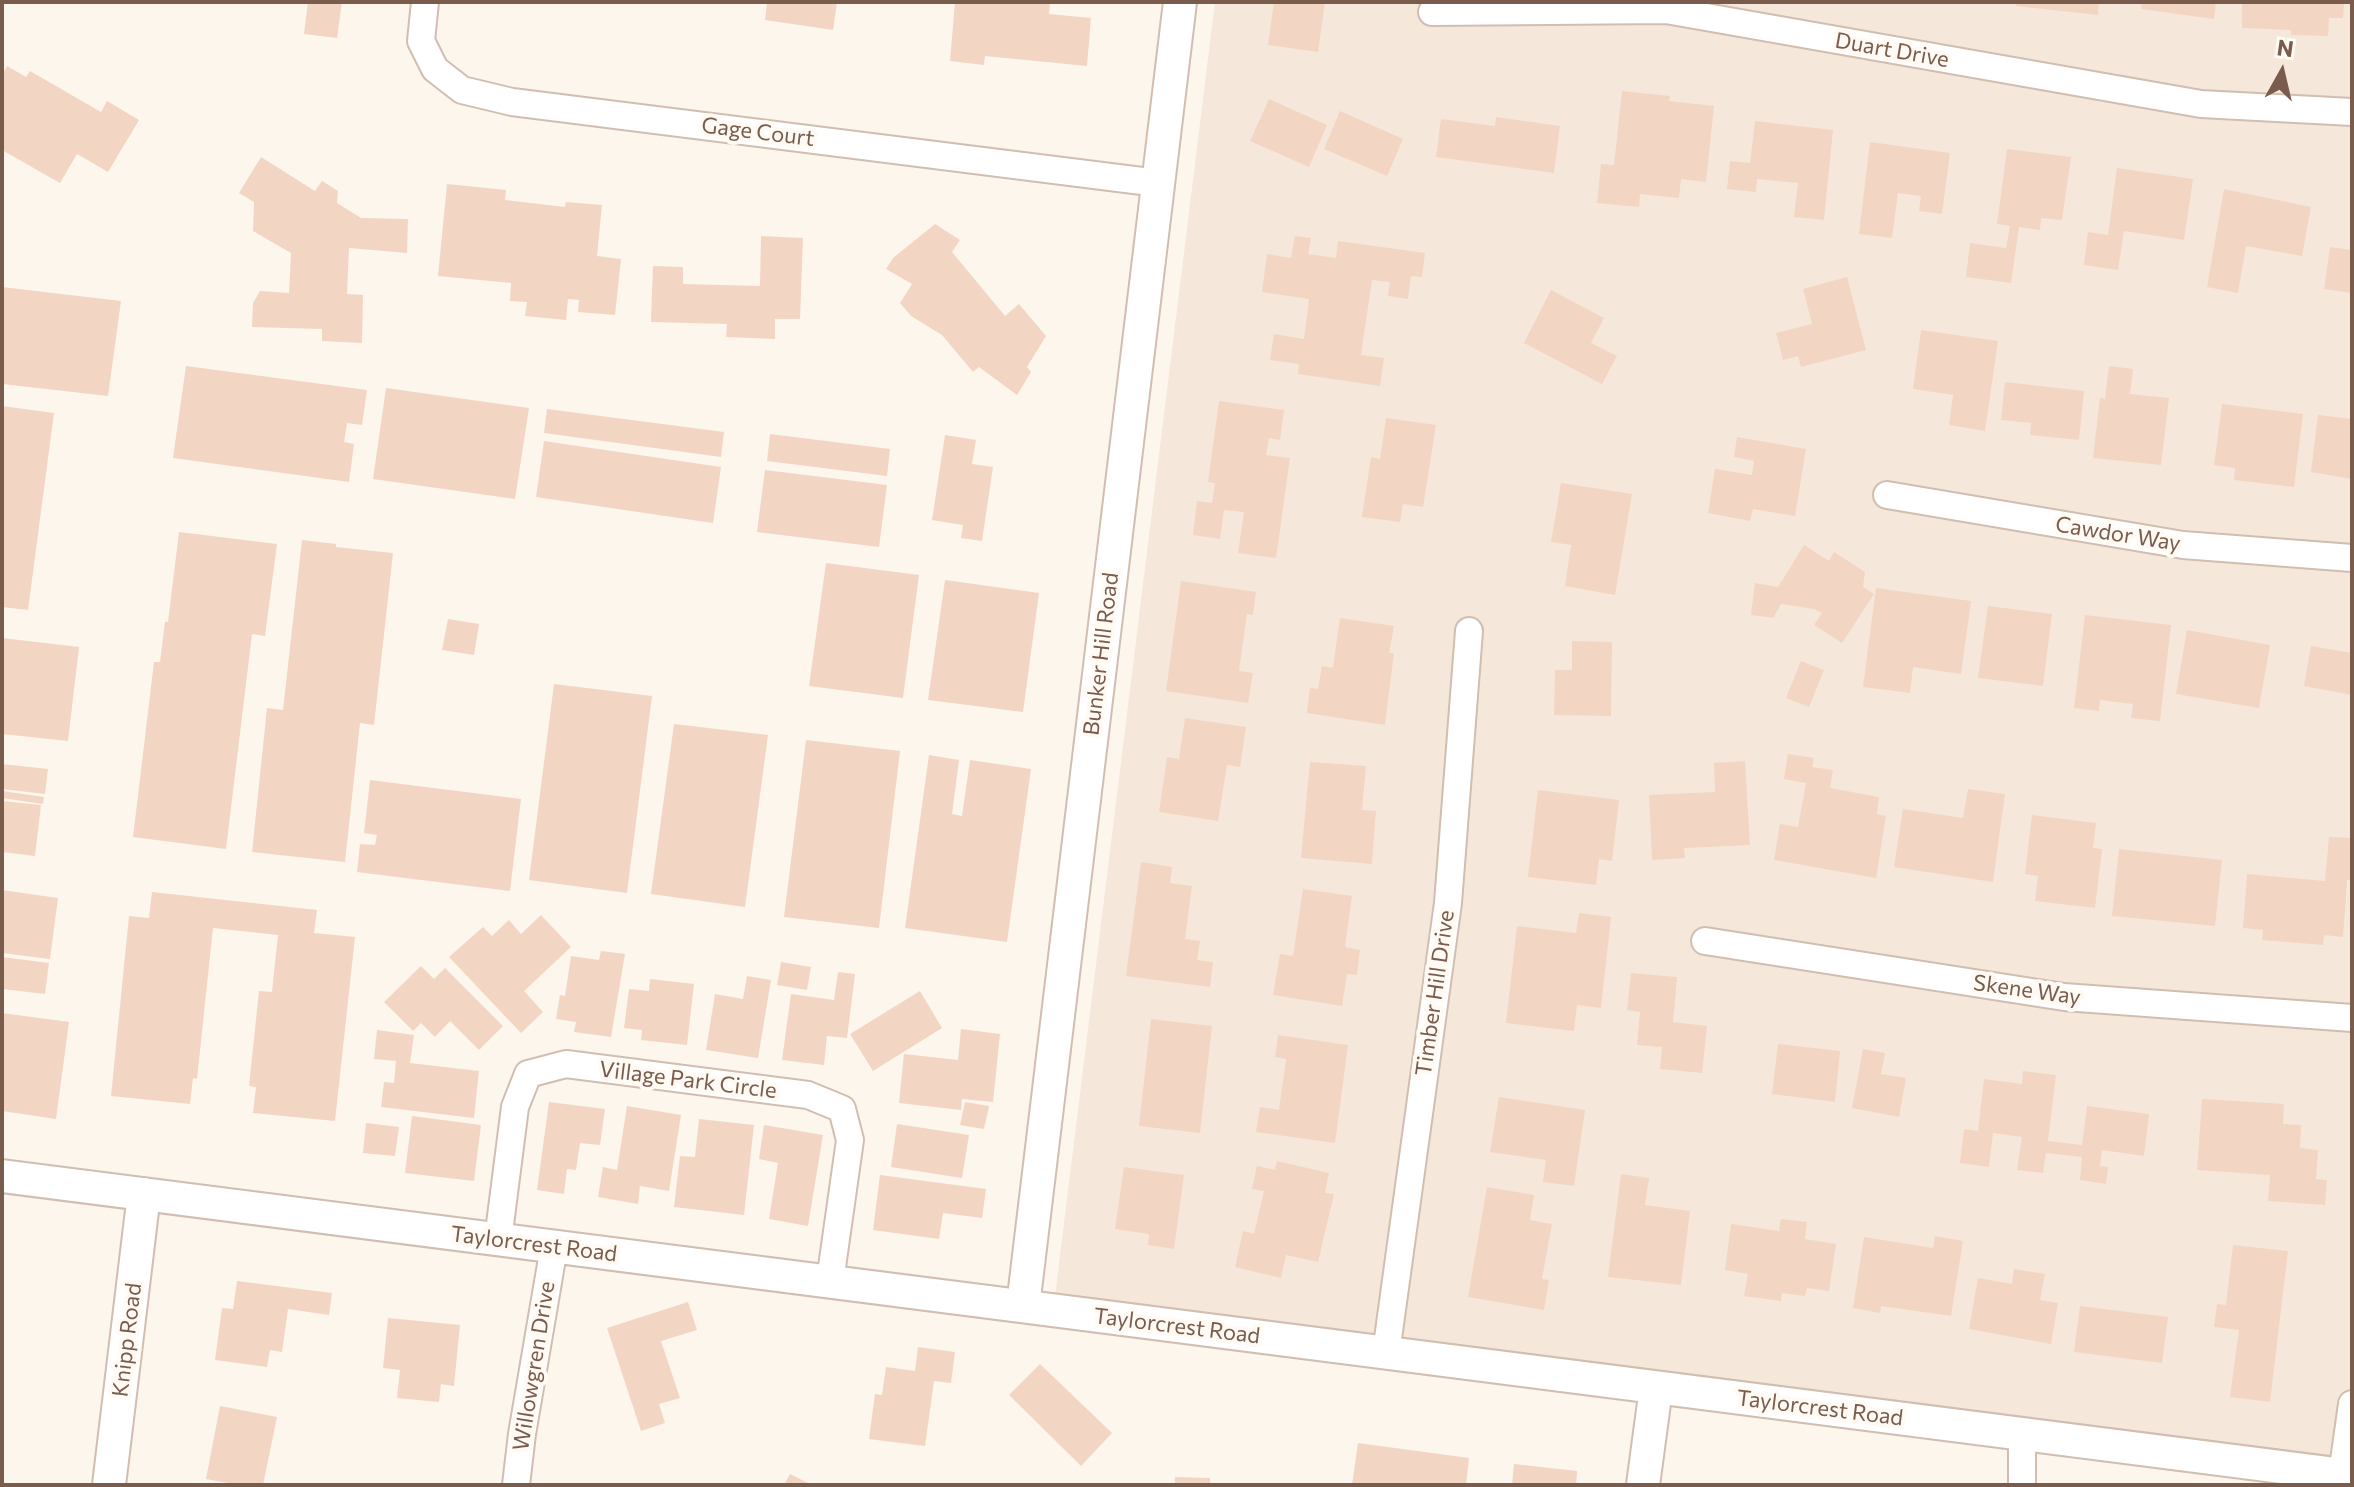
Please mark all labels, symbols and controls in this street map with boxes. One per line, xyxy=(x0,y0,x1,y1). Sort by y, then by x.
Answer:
street label: Duart Drive xyxy=(1833,27,1951,73)
north arrow xyxy=(2242,32,2322,112)
text: N xyxy=(2275,33,2295,62)
street label: Gage Court xyxy=(700,112,816,152)
street label: Cawdor Way xyxy=(2053,511,2183,557)
street label: Bunker Hill Road xyxy=(1078,571,1124,737)
street label: Timber Hill Drive xyxy=(1410,908,1460,1078)
street label: Skene Way xyxy=(1972,969,2082,1011)
street label: Village Park Circle xyxy=(598,1056,778,1104)
street label: Taylorcrest Road xyxy=(449,1221,619,1267)
street label: Willowgren Drive xyxy=(508,1279,560,1453)
street label: Knipp Road xyxy=(107,1282,147,1398)
street label: Taylorcrest Road xyxy=(1092,1303,1262,1349)
street label: Taylorcrest Road xyxy=(1735,1385,1905,1431)

